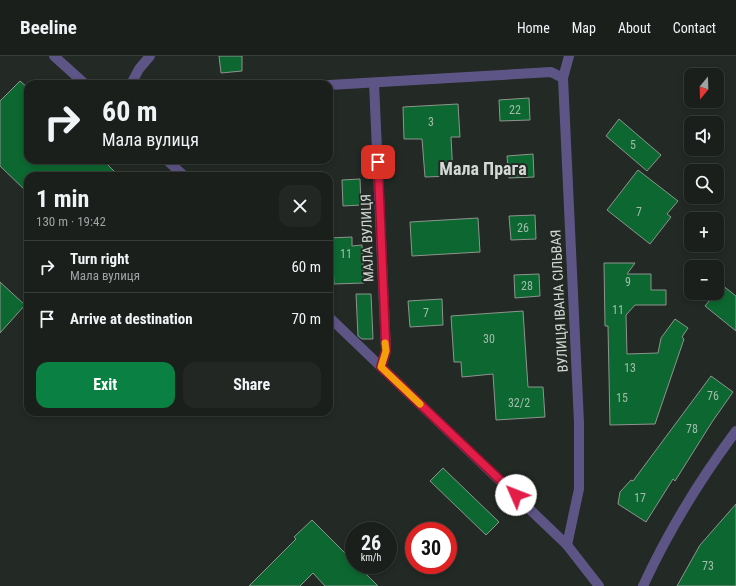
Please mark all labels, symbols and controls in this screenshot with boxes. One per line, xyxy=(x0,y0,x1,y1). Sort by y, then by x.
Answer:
text: Beeline xyxy=(20,16,77,39)
text: Home xyxy=(517,20,550,36)
text: Map xyxy=(572,20,596,36)
text: About xyxy=(618,20,651,36)
text: Contact xyxy=(673,20,716,36)
north arrow xyxy=(684,68,724,108)
map controls xyxy=(684,68,724,300)
text: 60 m xyxy=(102,95,158,128)
icon: right xyxy=(36,96,88,148)
house number: 22 xyxy=(509,103,521,117)
house number: 3 xyxy=(428,115,434,129)
button: sound xyxy=(684,116,724,156)
text: Мала вулиця xyxy=(102,129,199,150)
house number: 5 xyxy=(630,138,636,152)
pin xyxy=(361,145,395,179)
icon: arrive xyxy=(367,151,389,173)
district label: Мала Прага xyxy=(439,158,527,179)
button: search xyxy=(684,164,724,204)
text: 1 min xyxy=(36,185,89,213)
button: close xyxy=(279,185,321,227)
street label: МАЛА ВУЛИЦЯ xyxy=(357,194,377,282)
house number: 7 xyxy=(636,205,642,219)
button: + xyxy=(684,212,724,252)
text: 130 m · 19:42 xyxy=(36,214,106,229)
house number: 26 xyxy=(517,221,529,235)
street label: ВУЛИЦЯ ІВАНА СІЛЬВАЯ xyxy=(547,229,571,373)
house number: 11 xyxy=(340,247,352,261)
text: Turn right xyxy=(70,250,129,268)
icon: right xyxy=(36,256,58,278)
text: 60 m xyxy=(291,258,321,276)
button: − xyxy=(684,260,724,300)
text: Мала вулиця xyxy=(70,268,140,283)
house number: 9 xyxy=(625,275,631,289)
house number: 28 xyxy=(521,279,533,293)
house number: 11 xyxy=(612,303,624,317)
house number: 7 xyxy=(423,306,429,320)
icon: arrive xyxy=(36,308,58,330)
text: Arrive at destination xyxy=(70,310,193,328)
text: 70 m xyxy=(291,310,321,328)
house number: 30 xyxy=(483,332,495,346)
house number: 13 xyxy=(624,361,636,375)
button: Exit xyxy=(36,362,175,408)
button: Share xyxy=(183,362,321,408)
house number: 76 xyxy=(707,389,719,403)
house number: 15 xyxy=(616,391,628,405)
house number: 32/2 xyxy=(508,396,530,410)
house number: 78 xyxy=(686,422,698,436)
position arrow xyxy=(495,474,537,516)
house number: 17 xyxy=(634,491,646,505)
speed limit sign: 30 xyxy=(405,522,457,574)
text: 26 xyxy=(361,531,381,555)
text: km/h xyxy=(361,552,381,563)
house number: 73 xyxy=(702,559,714,573)

